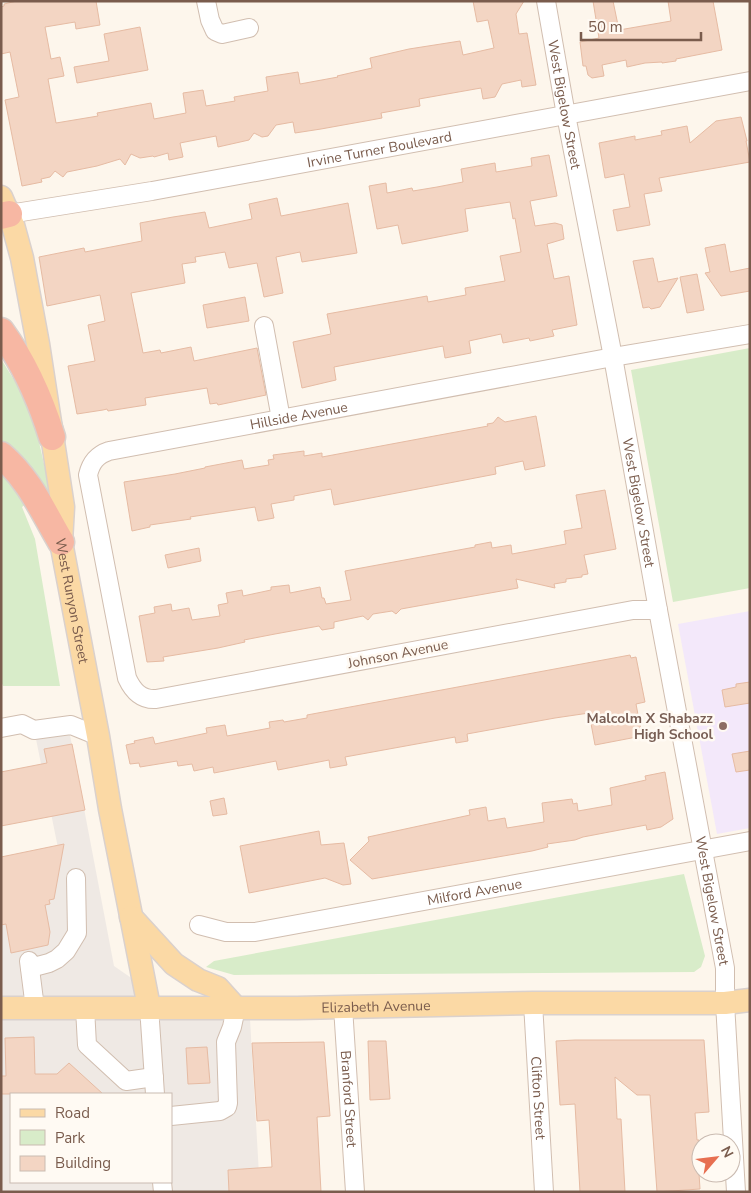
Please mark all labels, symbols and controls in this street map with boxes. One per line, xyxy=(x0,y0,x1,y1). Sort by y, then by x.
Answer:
scale bar xyxy=(581,10,701,42)
text: 50 m xyxy=(588,17,623,37)
street label: West Bigelow Street xyxy=(543,38,586,171)
street label: Irvine Turner Boulevard xyxy=(305,127,453,172)
street label: Hillside Avenue xyxy=(248,397,349,434)
street label: West Bigelow Street xyxy=(618,436,660,569)
street label: West Runyon Street xyxy=(51,537,93,665)
street label: Johnson Avenue xyxy=(345,635,450,673)
place label: Malcolm X Shabazz High School xyxy=(587,709,714,744)
marker: Malcolm X Shabazz High School xyxy=(717,720,729,732)
street label: West Bigelow Street xyxy=(691,835,734,967)
street label: Milford Avenue xyxy=(426,874,523,910)
street label: Elizabeth Avenue xyxy=(321,996,431,1017)
street label: Branford Street xyxy=(336,1050,362,1148)
street label: Clifton Street xyxy=(527,1056,550,1140)
legend xyxy=(10,1093,172,1183)
text: Road xyxy=(55,1103,90,1123)
text: Park xyxy=(55,1128,85,1148)
north arrow xyxy=(691,1133,741,1183)
text: N xyxy=(716,1143,738,1161)
text: Building xyxy=(55,1153,111,1173)

